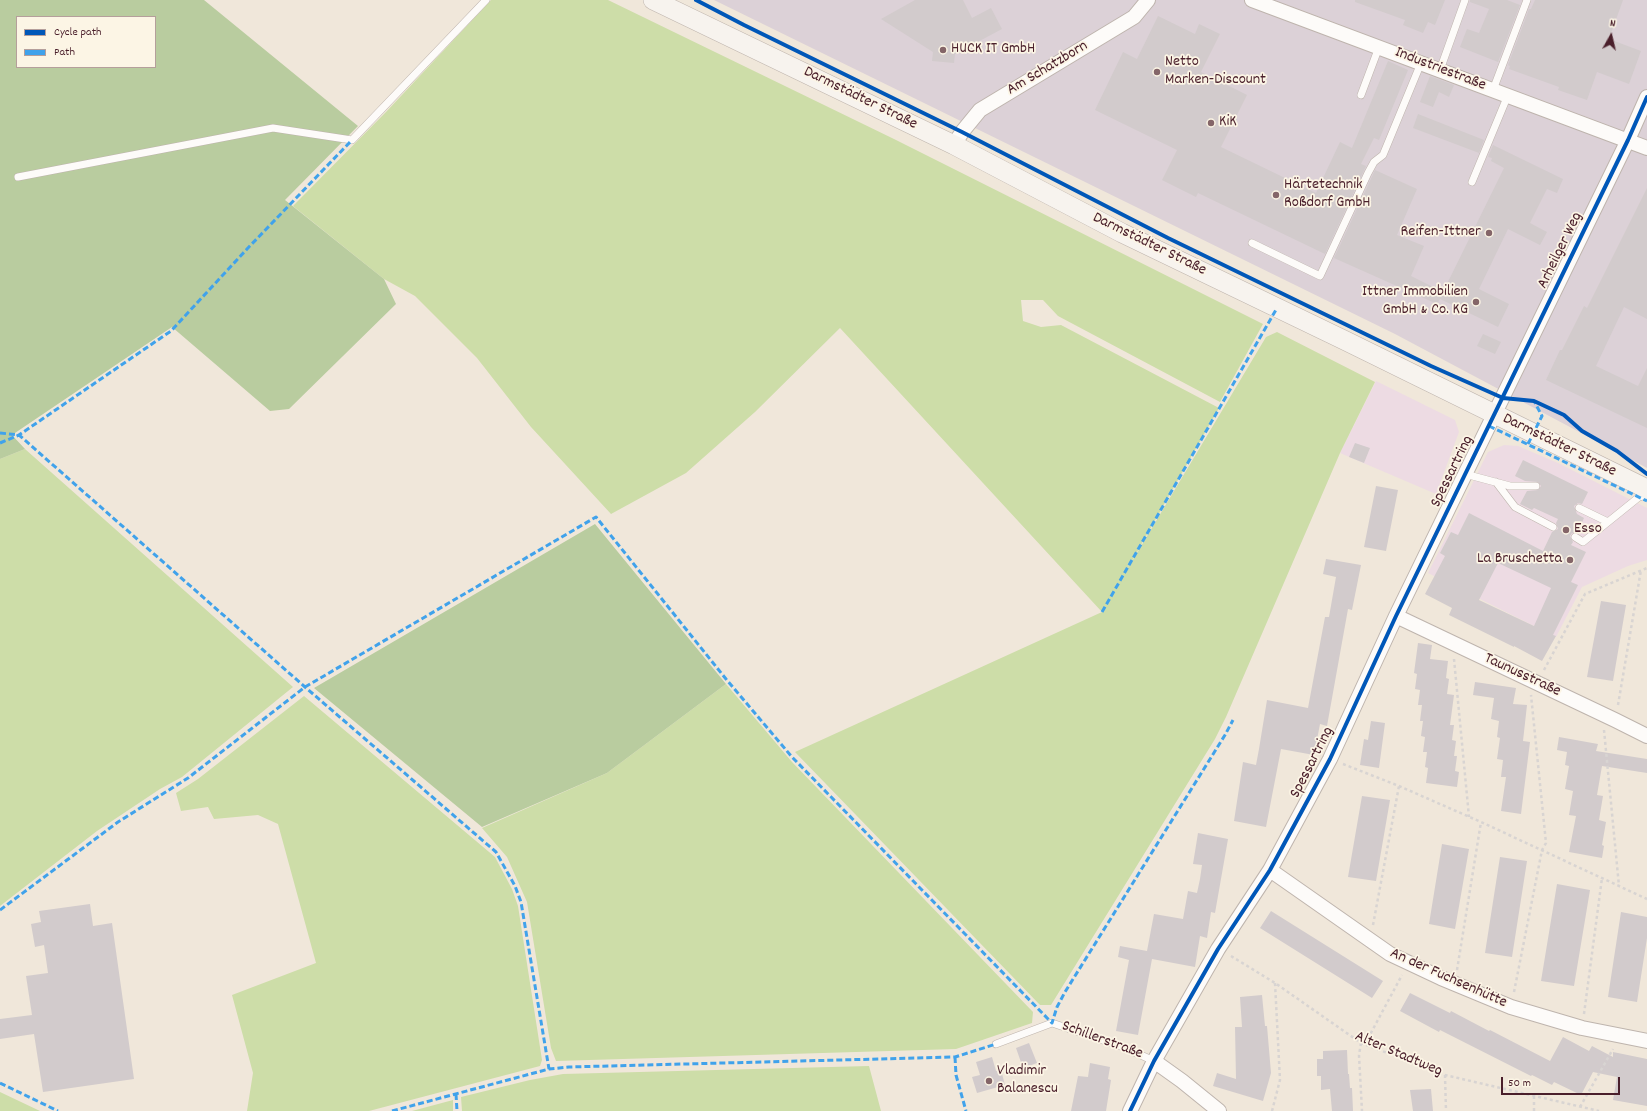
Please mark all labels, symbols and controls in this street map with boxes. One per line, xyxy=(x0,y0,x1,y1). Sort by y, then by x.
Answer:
legend xyxy=(16,16,156,68)
north arrow xyxy=(1591,16,1631,56)
text: N xyxy=(1609,16,1616,32)
text: Cycle path xyxy=(54,24,102,41)
street label: Am Schatzborn xyxy=(1004,37,1092,101)
place label: HUCK IT GmbH xyxy=(951,40,1035,60)
text: Path xyxy=(54,44,75,61)
street label: Industriestraße xyxy=(1392,44,1488,96)
marker: HUCK IT GmbH xyxy=(938,45,948,55)
place label: Netto Marken-Discount xyxy=(1165,53,1266,91)
street label: Darmstädter Straße xyxy=(800,63,920,135)
marker: Netto Marken-Discount xyxy=(1152,67,1162,77)
place label: KiK xyxy=(1219,113,1237,133)
marker: KiK xyxy=(1206,118,1216,128)
place label: Härtetechnik Roßdorf GmbH xyxy=(1284,176,1371,214)
marker: Härtetechnik Roßdorf GmbH xyxy=(1271,190,1281,200)
street label: Darmstädter Straße xyxy=(1089,209,1209,281)
street label: Arheilger Weg xyxy=(1534,210,1588,292)
place label: Reifen-Ittner xyxy=(1401,223,1481,243)
marker: Reifen-Ittner xyxy=(1484,228,1494,238)
place label: Ittner Immobilien GmbH & Co. KG xyxy=(1362,283,1468,321)
marker: Ittner Immobilien GmbH & Co. KG xyxy=(1471,297,1481,307)
street label: Darmstädter Straße xyxy=(1499,410,1619,482)
street label: Spessartring xyxy=(1427,433,1479,511)
place label: Esso xyxy=(1574,520,1602,540)
marker: Esso xyxy=(1561,525,1571,535)
place label: La Bruschetta xyxy=(1477,550,1562,570)
marker: La Bruschetta xyxy=(1565,555,1575,565)
street label: Taunusstraße xyxy=(1481,650,1563,702)
street label: Spessartring xyxy=(1287,724,1339,802)
street label: An der Fuchsenhütte xyxy=(1387,945,1509,1013)
street label: Schillerstraße xyxy=(1059,1017,1145,1065)
street label: Alter Stadtweg xyxy=(1351,1028,1445,1082)
place label: Vladimir Balanescu xyxy=(997,1062,1058,1100)
scale bar xyxy=(1503,1069,1622,1095)
text: 50 m xyxy=(1508,1075,1531,1092)
marker: Vladimir Balanescu xyxy=(984,1076,994,1086)

